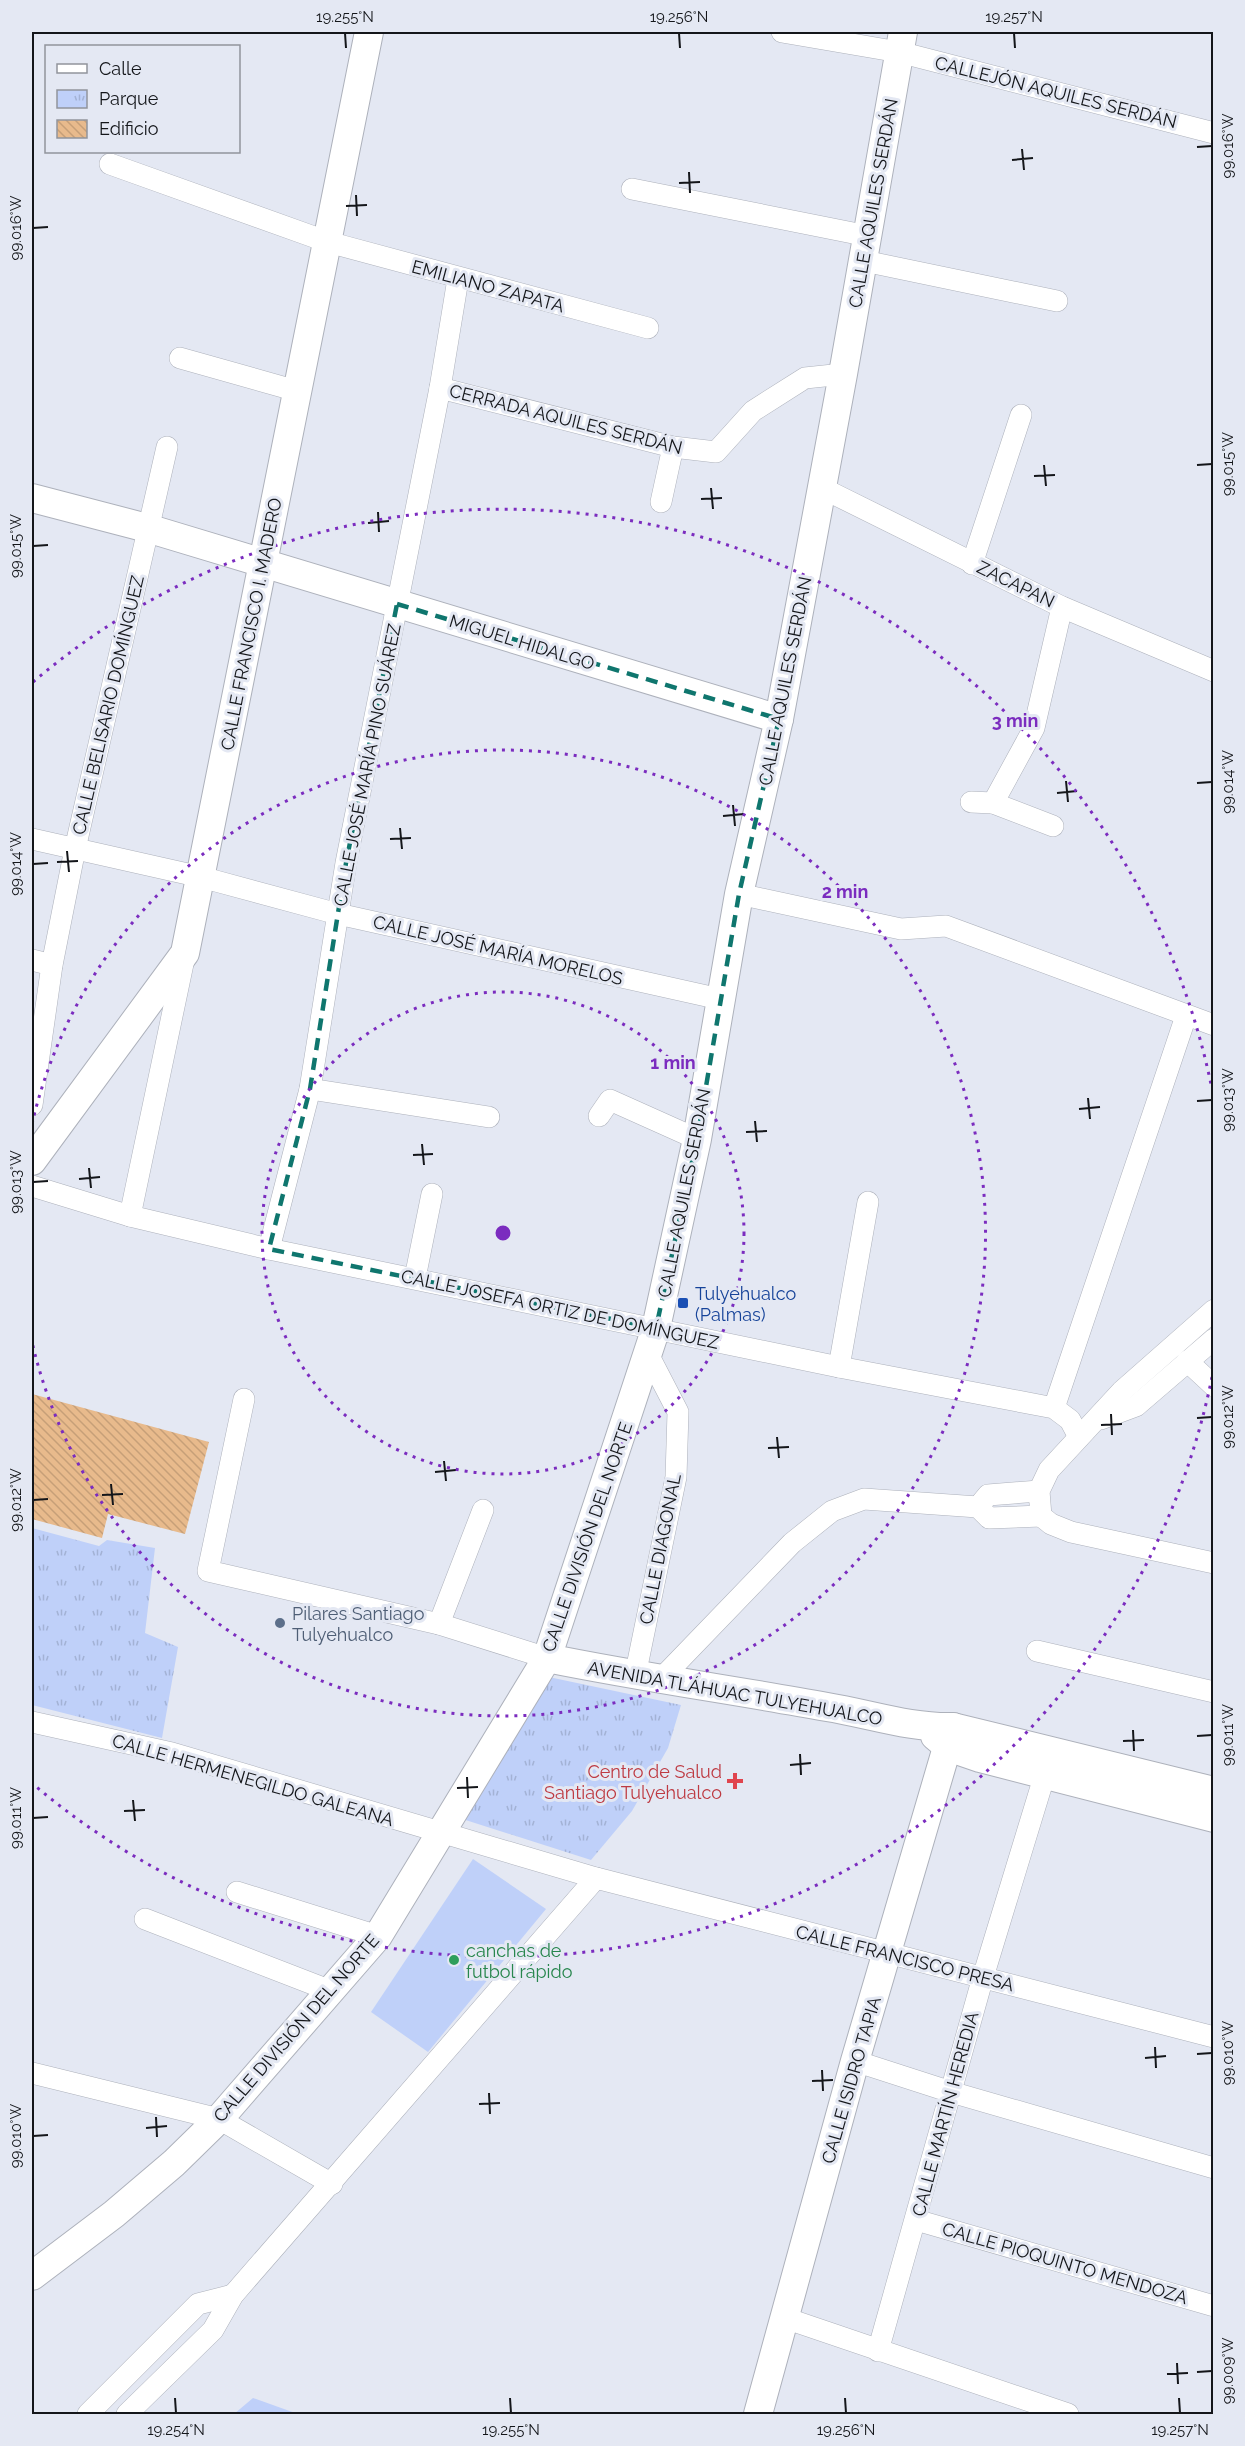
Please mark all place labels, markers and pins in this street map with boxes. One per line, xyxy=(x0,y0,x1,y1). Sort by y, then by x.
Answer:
centre of rings xyxy=(493,1223,513,1243)
place label: Tulyehualco (Palmas) xyxy=(695,1283,796,1325)
marker: Tulyehualco (Palmas) xyxy=(676,1296,690,1310)
place label: Pilares Santiago Tulyehualco xyxy=(292,1603,425,1645)
marker: Pilares Santiago Tulyehualco xyxy=(273,1616,287,1630)
place label: Centro de Salud Santiago Tulyehualco xyxy=(544,1761,722,1803)
marker: Centro de Salud Santiago Tulyehualco xyxy=(726,1772,744,1790)
place label: canchas de futbol rápido xyxy=(466,1940,573,1982)
marker: canchas de futbol rápido xyxy=(447,1953,461,1967)

